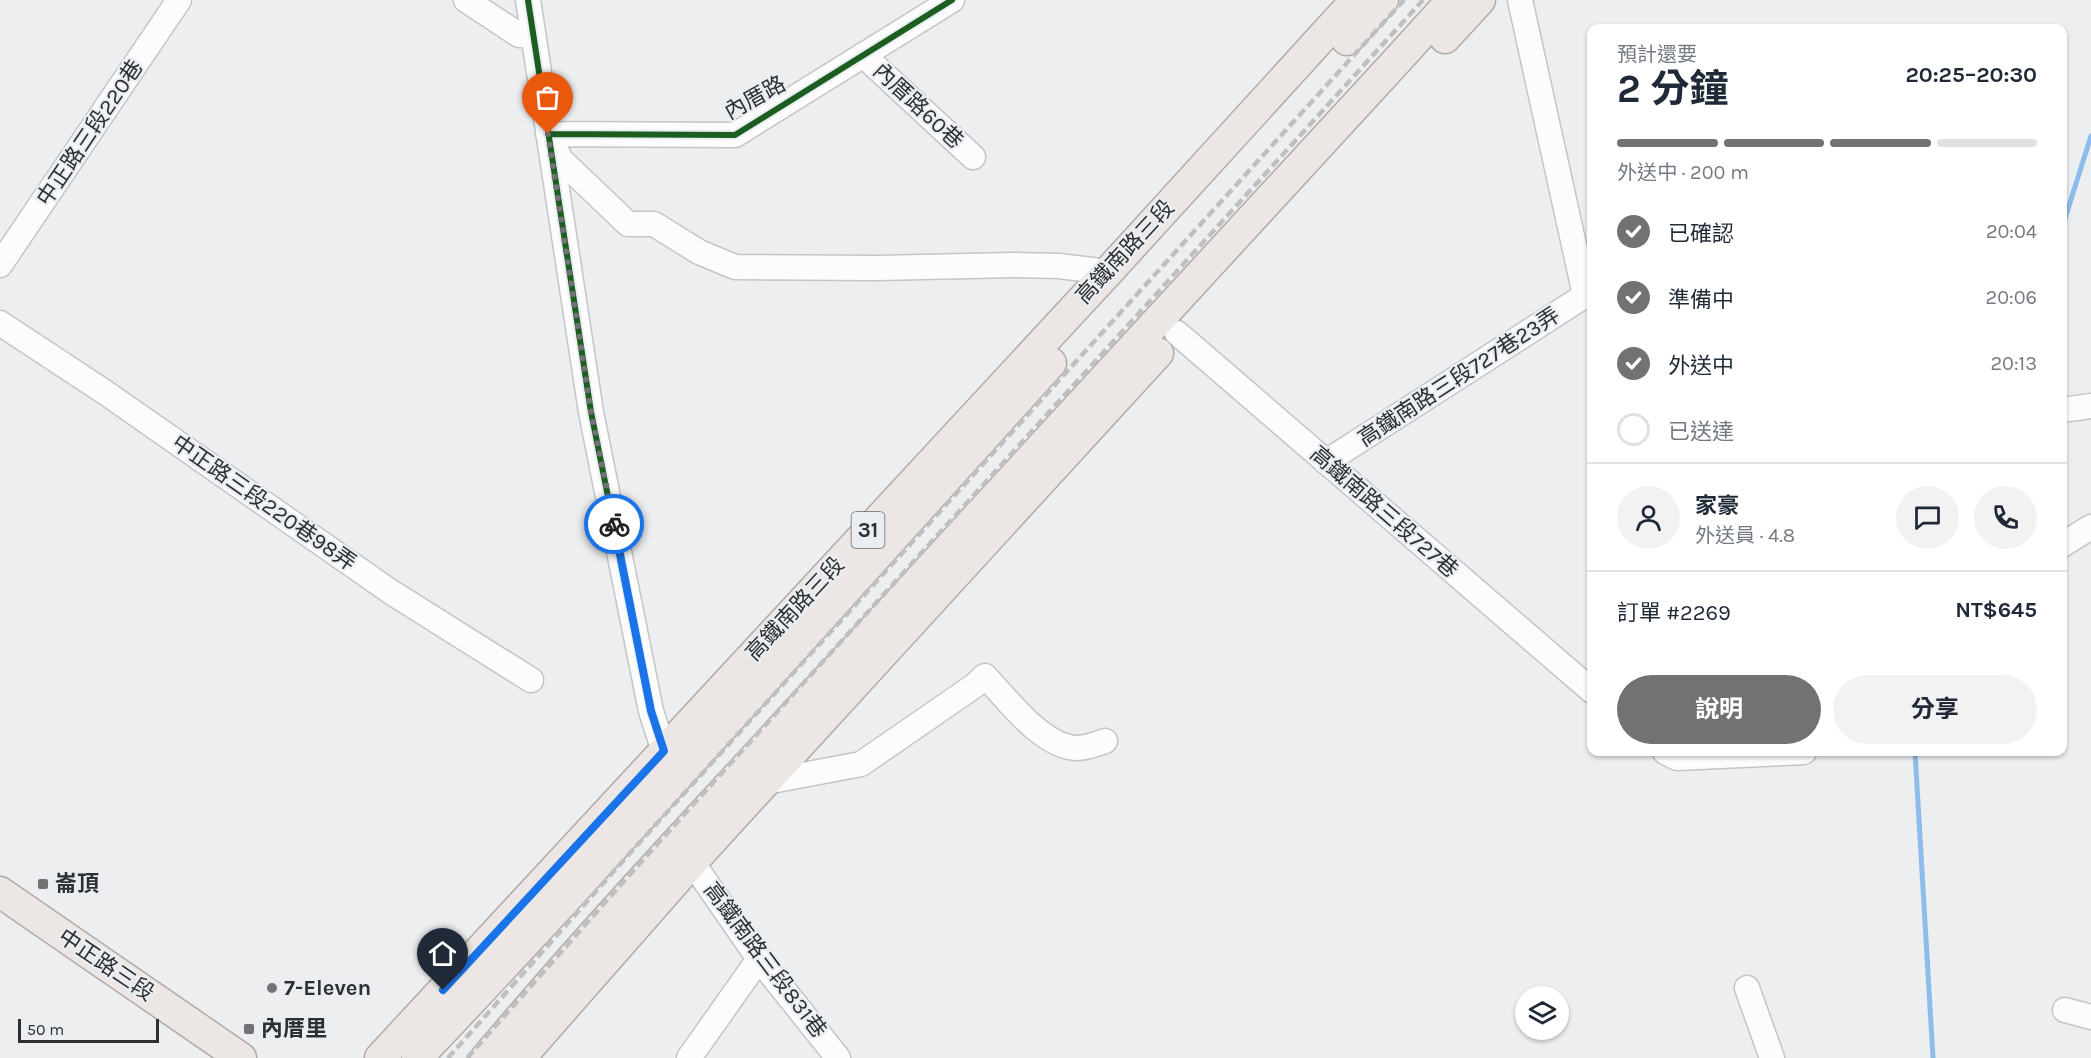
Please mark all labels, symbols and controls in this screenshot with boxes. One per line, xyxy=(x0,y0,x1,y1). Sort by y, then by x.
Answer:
text: 預計還要 xyxy=(1617,43,1697,66)
street label: 中正路三段220巷 xyxy=(32,55,148,211)
street label: 內厝路60巷 xyxy=(868,58,968,154)
text: 20:25–20:30 xyxy=(1905,62,2037,88)
text: 2 分鐘 xyxy=(1617,66,1728,112)
street label: 內厝路 xyxy=(720,71,790,125)
pin xyxy=(522,72,573,134)
icon: bag xyxy=(531,81,564,114)
text: 外送中 · 200 m xyxy=(1617,161,1749,184)
street label: 高鐵南路三段 xyxy=(1070,195,1180,309)
icon: check xyxy=(1617,215,1650,248)
text: 20:04 xyxy=(1986,220,2037,243)
text: 已確認 xyxy=(1668,221,1734,247)
icon: check xyxy=(1617,281,1650,314)
text: 20:06 xyxy=(1986,286,2037,309)
text: 準備中 xyxy=(1668,287,1734,313)
street label: 高鐵南路三段727巷23弄 xyxy=(1353,302,1565,452)
icon: check xyxy=(1617,347,1650,380)
text: 20:13 xyxy=(1991,352,2037,375)
text: 外送中 xyxy=(1668,353,1734,379)
text: 已送達 xyxy=(1668,419,1734,445)
street label: 中正路三段220巷98弄 xyxy=(167,430,361,576)
street label: 高鐵南路三段727巷 xyxy=(1305,441,1463,583)
button: person xyxy=(1617,486,1680,549)
button: chat xyxy=(1896,486,1959,549)
button: phone xyxy=(1974,486,2037,549)
text: 家豪 xyxy=(1695,493,1739,519)
courier xyxy=(584,494,644,554)
icon: bike xyxy=(598,508,631,541)
road number: 31 xyxy=(852,512,884,548)
text: 外送員 · 4.8 xyxy=(1695,524,1795,547)
street label: 高鐵南路三段 xyxy=(740,552,850,666)
text: NT$645 xyxy=(1955,597,2037,623)
text: 訂單 #2269 xyxy=(1617,600,1731,626)
button: 說明 xyxy=(1617,675,1821,744)
button: 分享 xyxy=(1833,675,2037,744)
place label: 崙頂 xyxy=(55,871,99,897)
marker: 崙頂 xyxy=(36,877,50,891)
street label: 高鐵南路三段831巷 xyxy=(698,877,832,1043)
street label: 中正路三段 xyxy=(53,923,159,1007)
pin xyxy=(417,928,468,990)
icon: home xyxy=(426,937,459,970)
place label: 7-Eleven xyxy=(284,975,371,1001)
marker: 7-Eleven xyxy=(265,981,279,995)
map controls xyxy=(1515,986,1569,1040)
button: layers xyxy=(1515,986,1569,1040)
scale bar xyxy=(18,1016,159,1044)
place label: 內厝里 xyxy=(261,1016,327,1042)
text: 50 m xyxy=(27,1020,64,1039)
marker: 內厝里 xyxy=(242,1022,256,1036)

